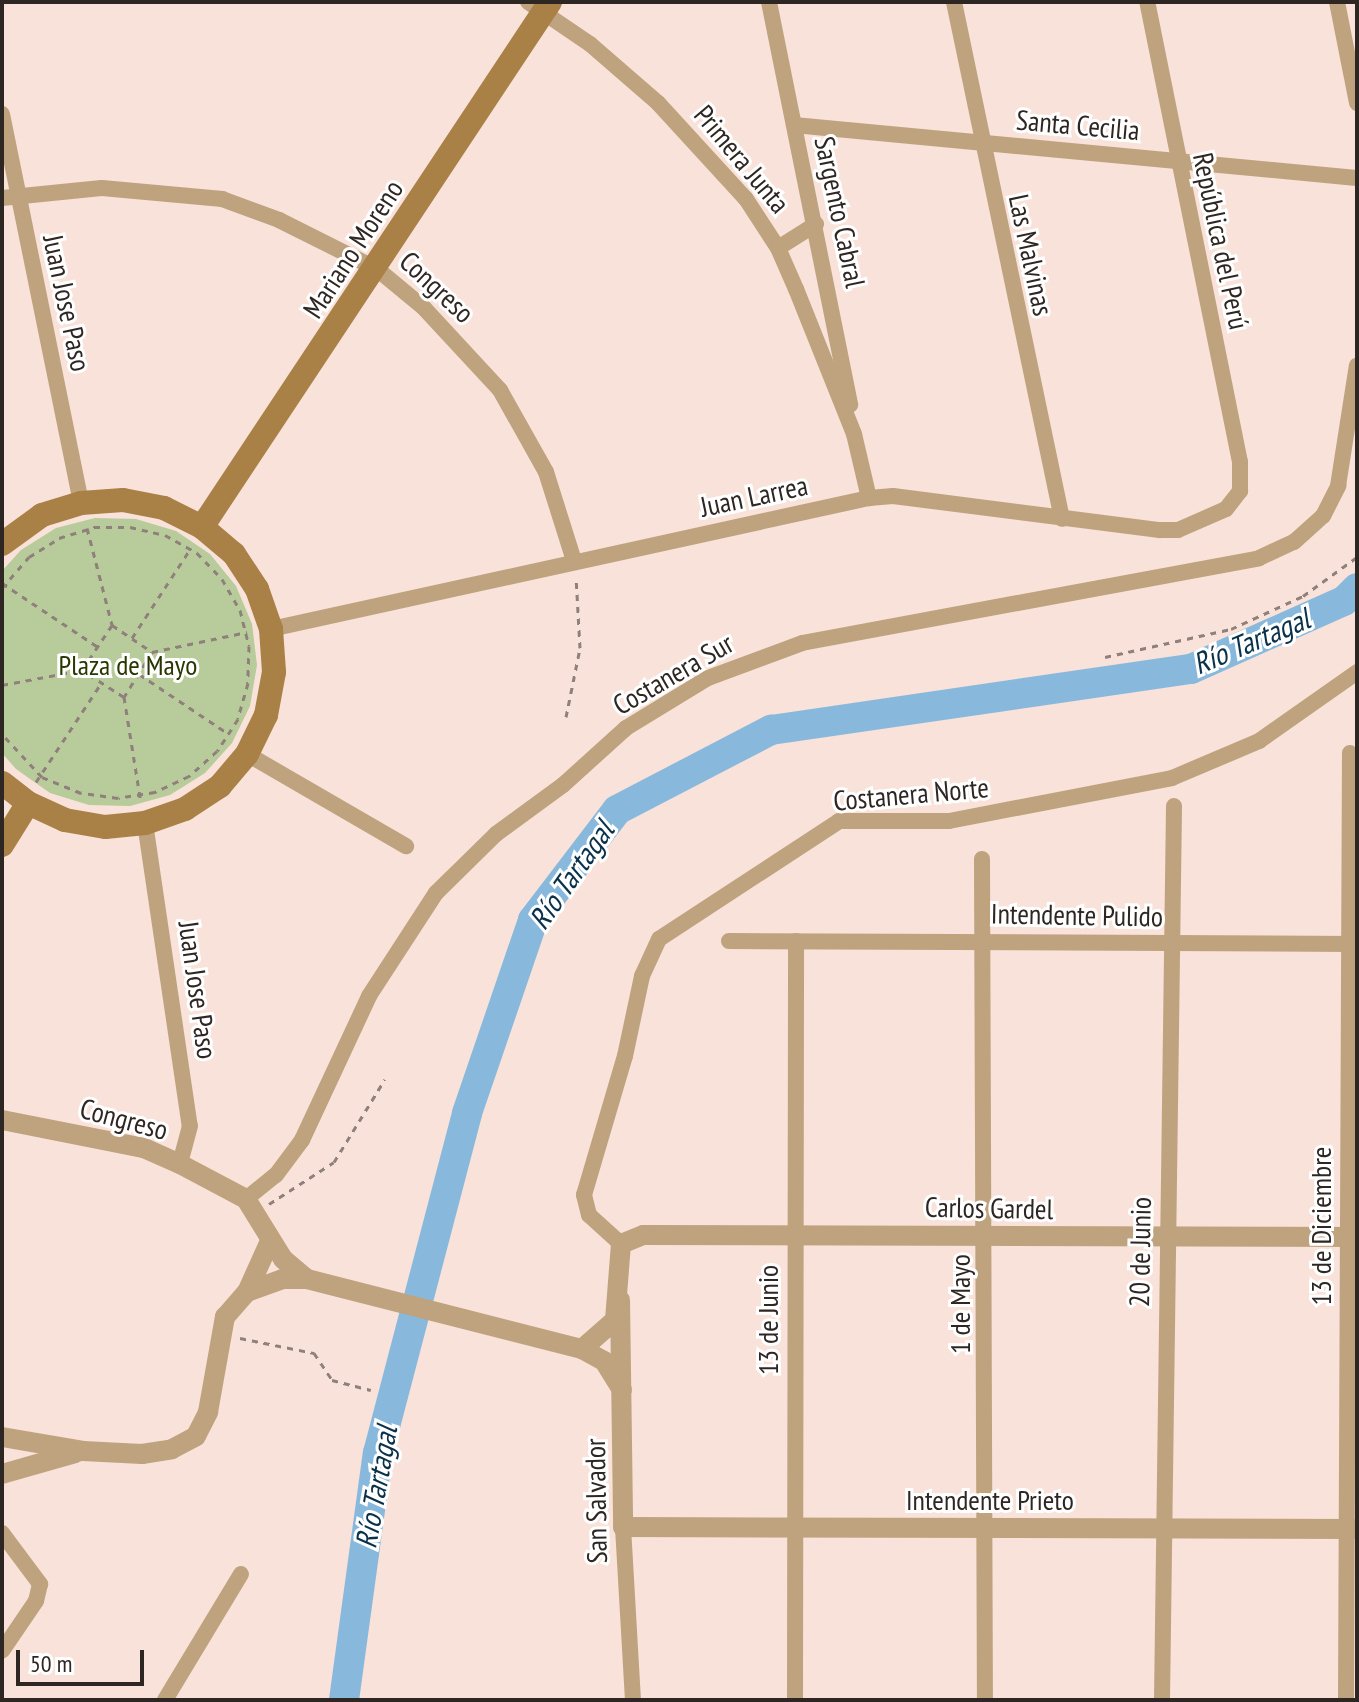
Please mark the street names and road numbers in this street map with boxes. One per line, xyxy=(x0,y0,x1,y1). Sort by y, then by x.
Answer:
street label: Primera Junta xyxy=(687,98,797,220)
street label: Santa Cecilia xyxy=(1015,103,1141,147)
street label: Sargento Cabral xyxy=(808,133,872,291)
street label: República del Perú xyxy=(1186,150,1256,332)
street label: Mariano Moreno xyxy=(296,174,410,324)
street label: Las Malvinas xyxy=(1002,191,1060,319)
street label: Juan Jose Paso xyxy=(36,232,98,374)
street label: Congreso xyxy=(393,244,481,330)
street label: Juan Larrea xyxy=(697,468,811,524)
street label: Costanera Sur xyxy=(607,626,739,722)
street label: Costanera Norte xyxy=(832,770,990,818)
street label: Intendente Pulido xyxy=(991,897,1163,933)
street label: Juan Jose Paso xyxy=(172,919,224,1061)
street label: Congreso xyxy=(77,1091,171,1147)
street label: 13 de Diciembre xyxy=(1304,1147,1338,1305)
street label: Carlos Gardel xyxy=(925,1190,1053,1226)
street label: 20 de Junio xyxy=(1122,1197,1158,1307)
street label: 1 de Mayo xyxy=(943,1254,977,1354)
street label: 13 de Junio xyxy=(751,1265,785,1375)
street label: San Salvador xyxy=(578,1438,614,1564)
street label: Intendente Prieto xyxy=(906,1483,1074,1517)

